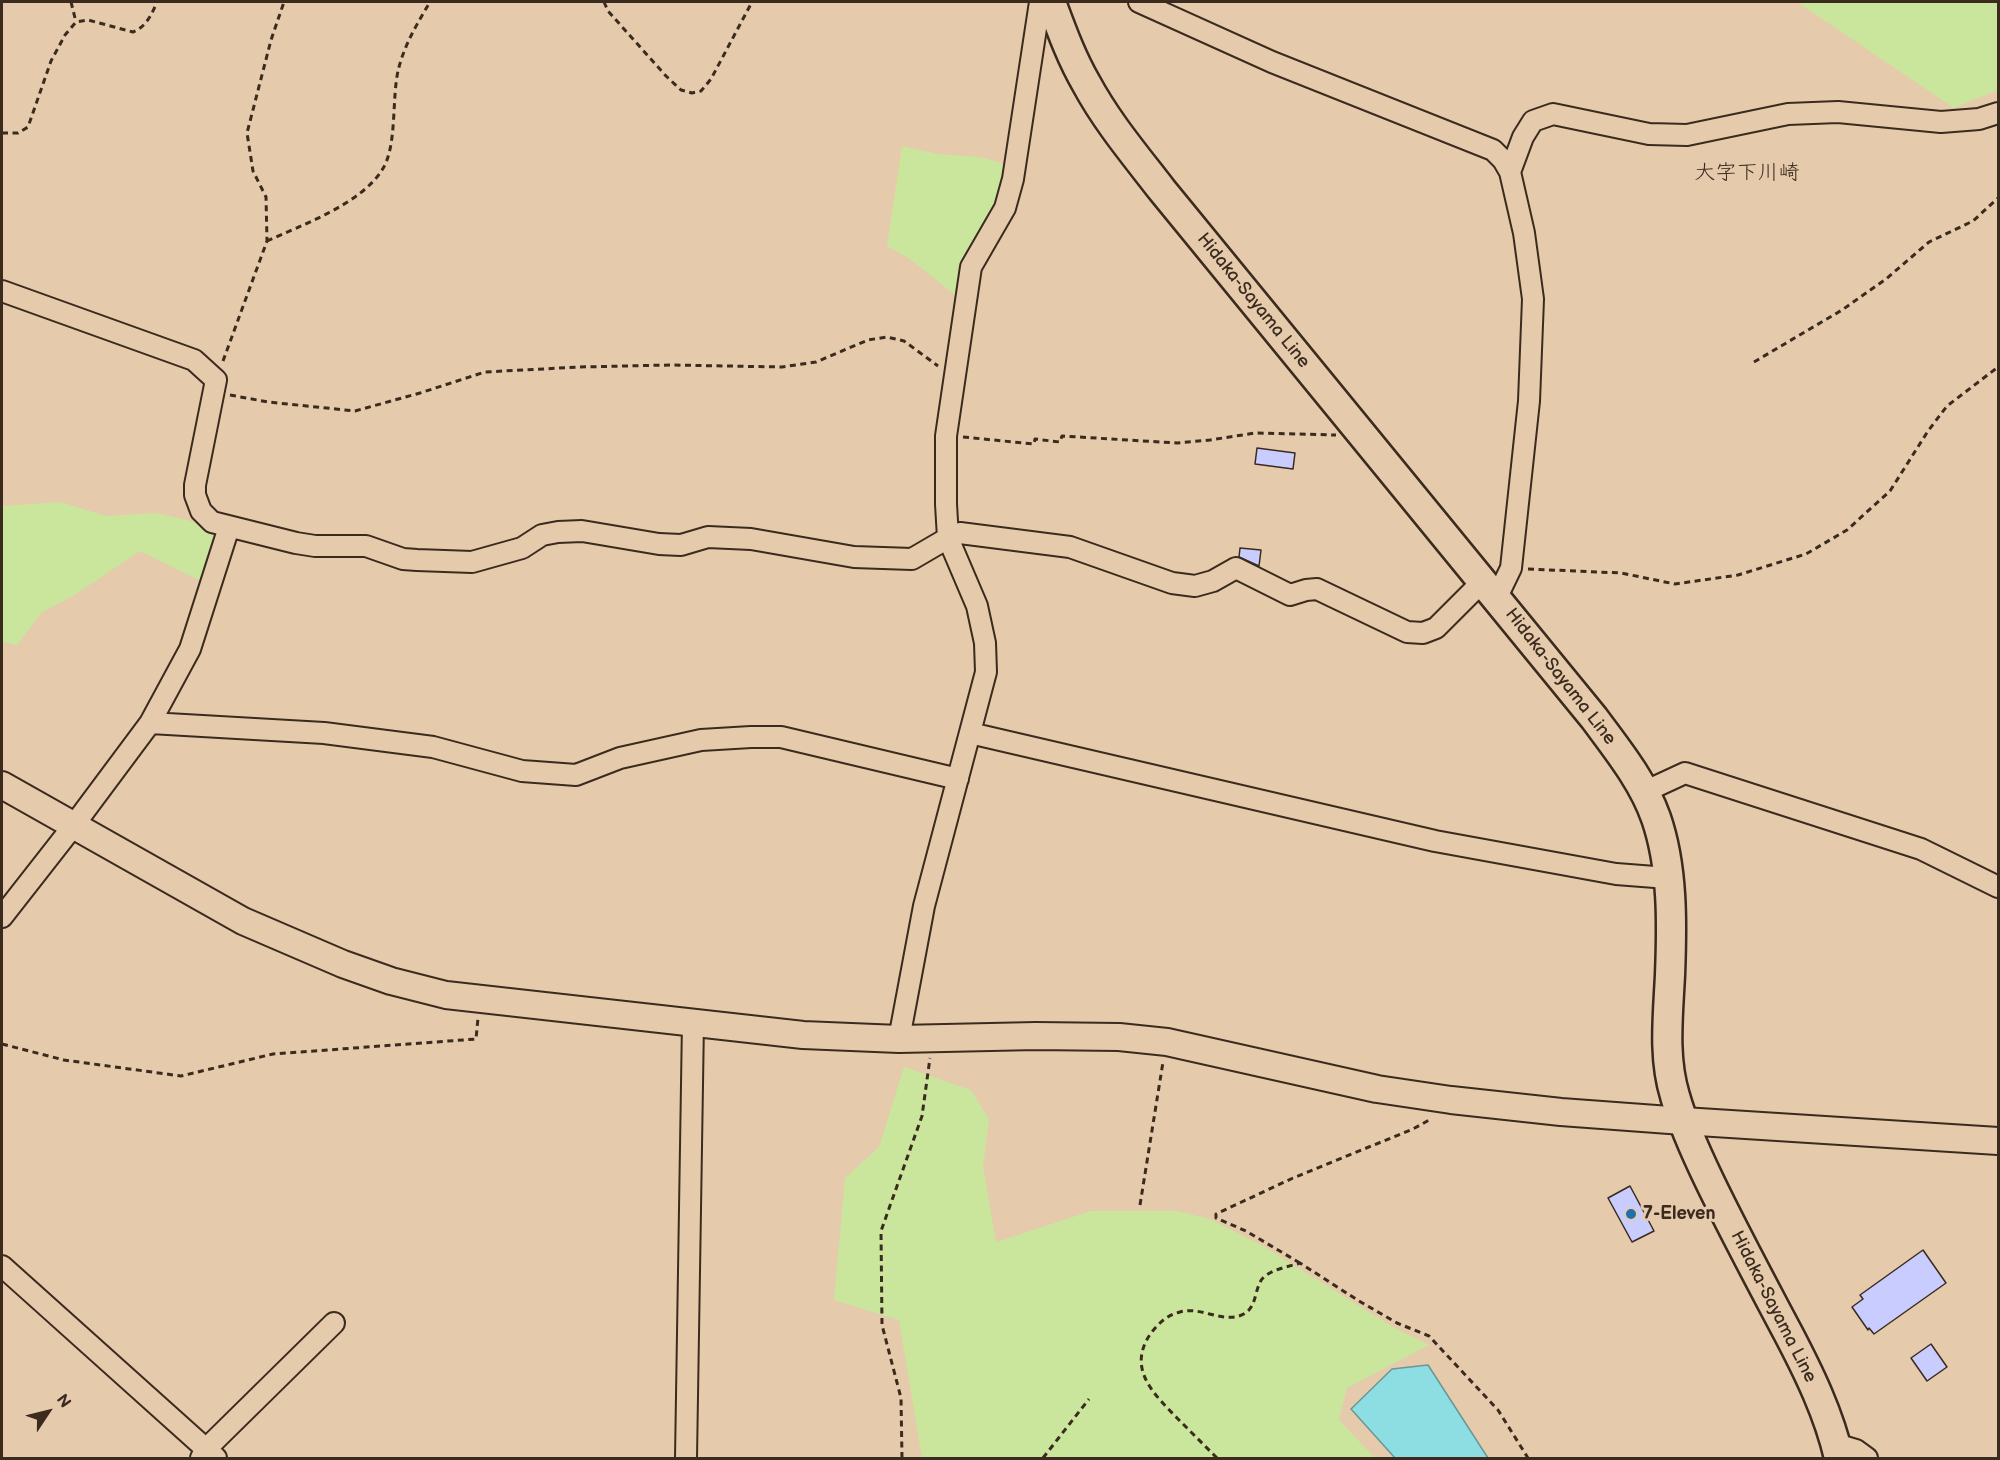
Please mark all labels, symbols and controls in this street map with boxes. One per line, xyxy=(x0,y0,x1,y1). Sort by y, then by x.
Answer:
district label: 大字下川崎 xyxy=(1695,161,1799,187)
street label: Hidaka-Sayama Line xyxy=(1192,229,1314,373)
street label: Hidaka-Sayama Line xyxy=(1500,604,1620,750)
place label: 7-Eleven xyxy=(1643,1203,1715,1225)
marker: 7-Eleven xyxy=(1624,1207,1638,1221)
street label: Hidaka-Sayama Line xyxy=(1725,1228,1821,1386)
north arrow xyxy=(18,1382,78,1442)
text: N xyxy=(52,1391,74,1412)

